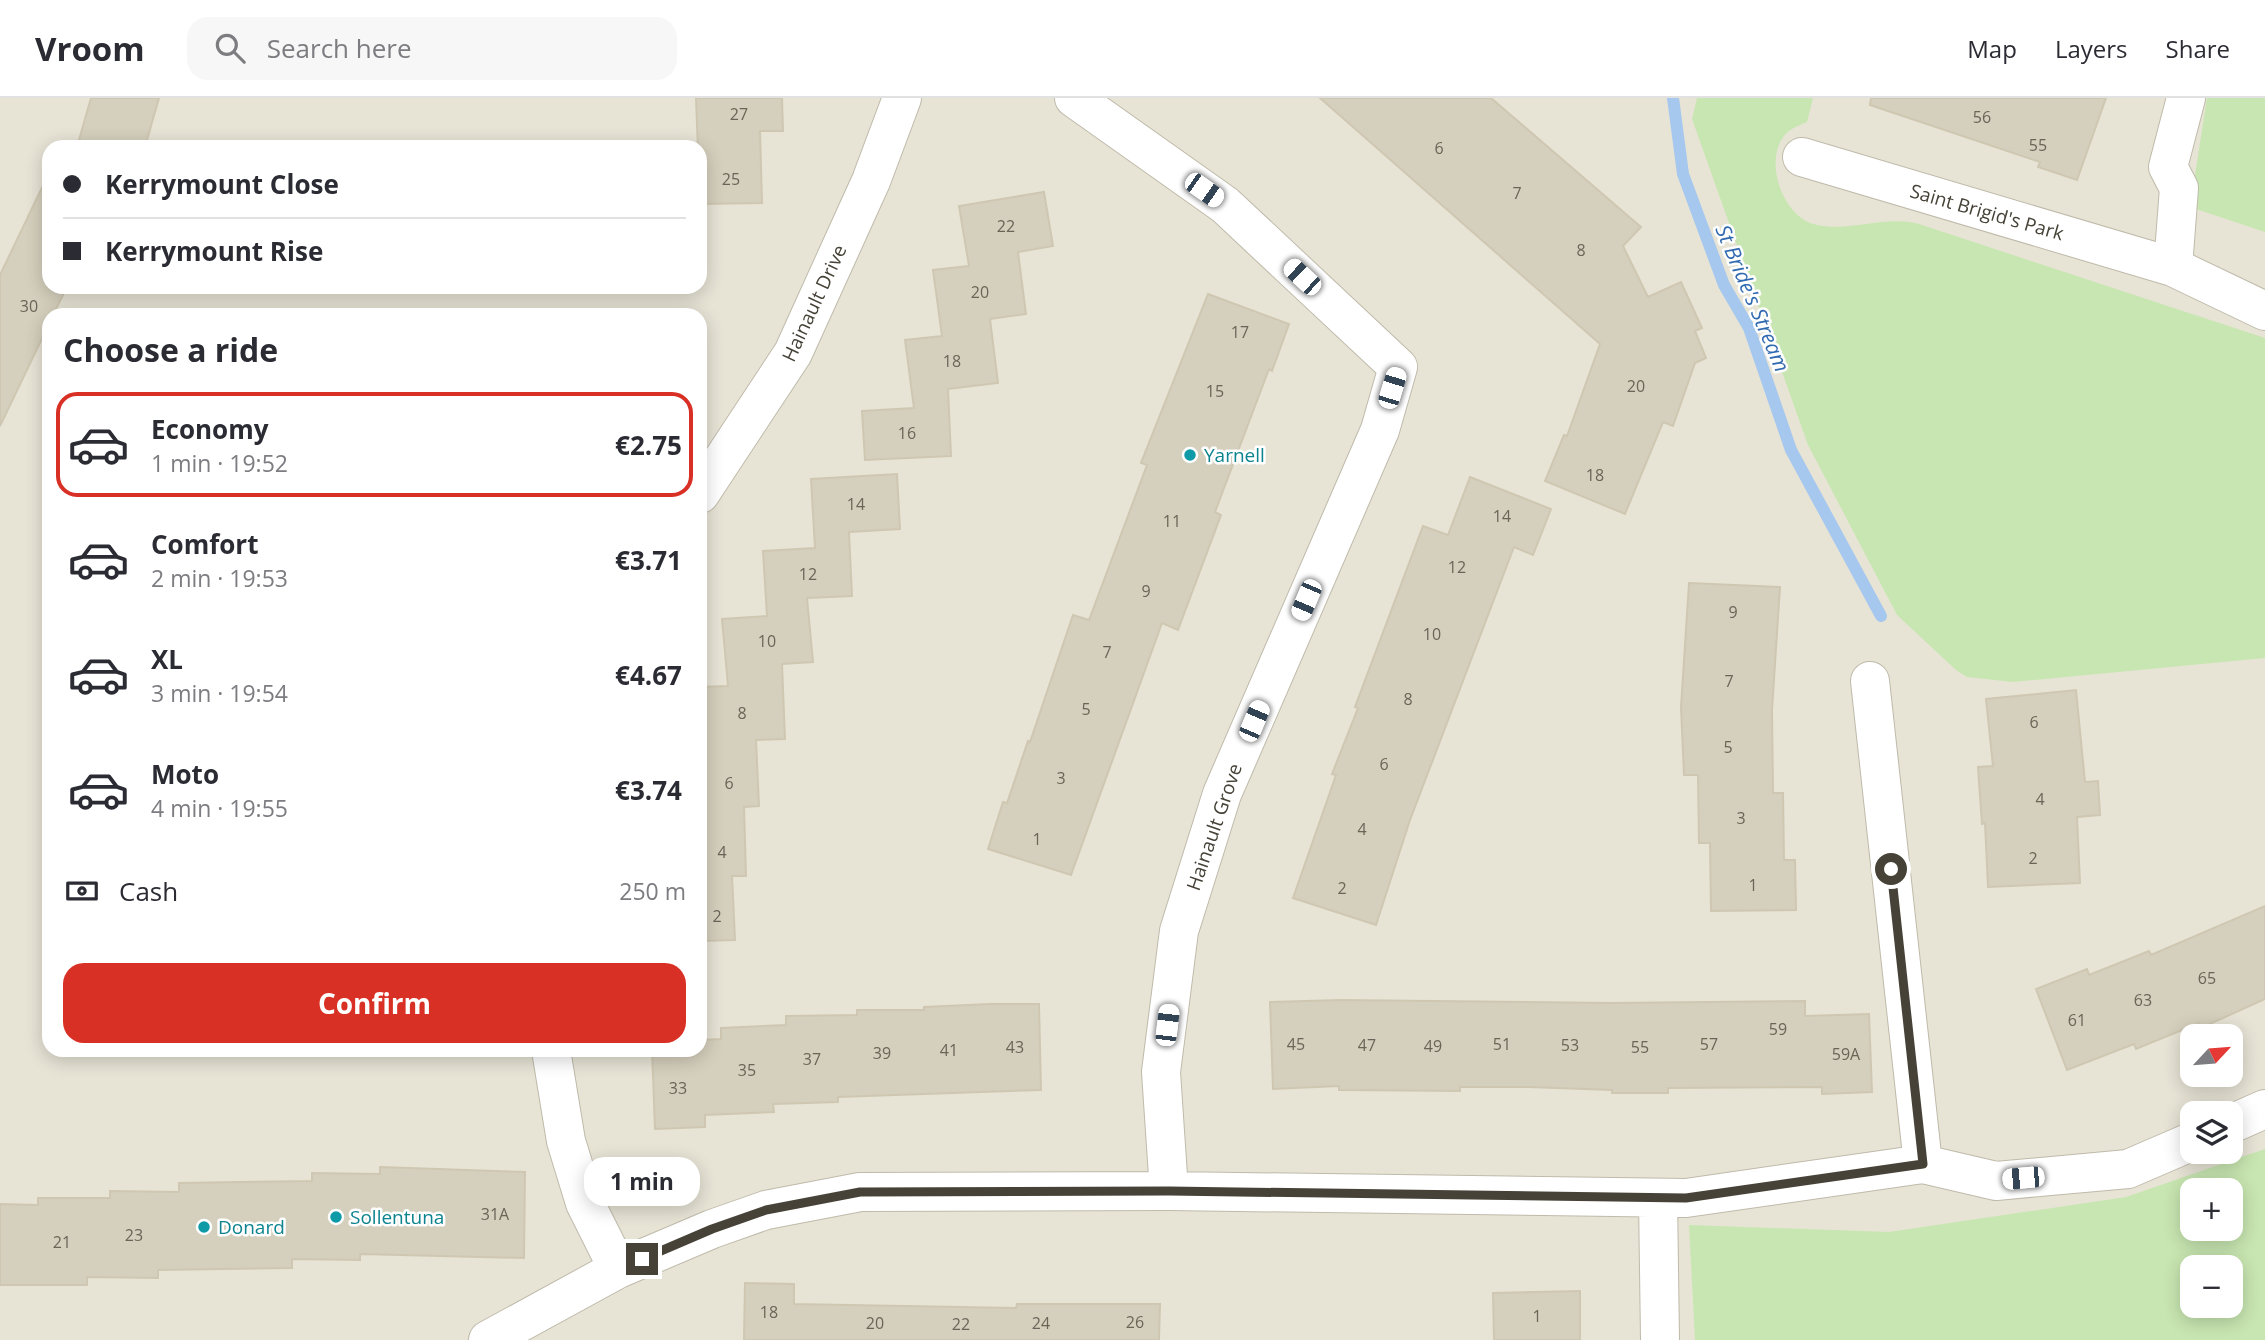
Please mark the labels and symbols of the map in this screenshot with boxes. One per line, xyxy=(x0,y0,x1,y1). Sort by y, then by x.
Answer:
house number: 27 xyxy=(730,103,748,125)
house number: 56 xyxy=(1973,106,1991,128)
house number: 55 xyxy=(2029,134,2047,156)
house number: 6 xyxy=(1434,137,1444,159)
house number: 25 xyxy=(722,168,740,190)
car xyxy=(1181,169,1228,211)
street label: Saint Brigid's Park xyxy=(1907,178,2067,246)
house number: 7 xyxy=(1512,182,1522,204)
house number: 22 xyxy=(997,215,1015,237)
water label: St Bride's Stream xyxy=(1709,220,1797,376)
house number: 8 xyxy=(1576,239,1586,261)
street label: Hainault Drive xyxy=(776,240,852,366)
car xyxy=(1280,255,1325,299)
house number: 20 xyxy=(971,281,989,303)
house number: 30 xyxy=(20,295,38,317)
house number: 17 xyxy=(1231,321,1249,343)
house number: 18 xyxy=(943,350,961,372)
car xyxy=(1376,365,1409,411)
house number: 20 xyxy=(1627,375,1645,397)
house number: 15 xyxy=(1206,380,1224,402)
house number: 16 xyxy=(898,422,916,444)
place label: Yarnell xyxy=(1204,442,1265,468)
marker: Yarnell xyxy=(1182,447,1198,463)
house number: 18 xyxy=(1586,464,1604,486)
house number: 14 xyxy=(847,493,865,515)
house number: 14 xyxy=(1493,505,1511,527)
house number: 11 xyxy=(1163,510,1181,532)
house number: 12 xyxy=(1448,556,1466,578)
house number: 12 xyxy=(799,563,817,585)
car xyxy=(1289,577,1324,623)
house number: 9 xyxy=(1141,580,1151,602)
house number: 9 xyxy=(1728,601,1738,623)
house number: 10 xyxy=(1423,623,1441,645)
house number: 10 xyxy=(758,630,776,652)
house number: 7 xyxy=(1102,641,1112,663)
house number: 7 xyxy=(1724,670,1734,692)
house number: 8 xyxy=(1403,688,1413,710)
house number: 5 xyxy=(1081,698,1091,720)
car xyxy=(1237,698,1272,744)
house number: 8 xyxy=(737,702,747,724)
house number: 6 xyxy=(2029,711,2039,733)
house number: 5 xyxy=(1723,736,1733,758)
house number: 6 xyxy=(1379,753,1389,775)
street label: Hainault Grove xyxy=(1180,760,1248,894)
house number: 3 xyxy=(1056,767,1066,789)
house number: 6 xyxy=(724,772,734,794)
house number: 4 xyxy=(2035,788,2045,810)
house number: 3 xyxy=(1736,807,1746,829)
house number: 4 xyxy=(1357,818,1367,840)
house number: 1 xyxy=(1032,828,1042,850)
house number: 4 xyxy=(717,841,727,863)
house number: 2 xyxy=(2028,847,2038,869)
route start xyxy=(1875,853,1907,885)
house number: 1 xyxy=(1748,874,1758,896)
house number: 2 xyxy=(1337,877,1347,899)
house number: 2 xyxy=(712,905,722,927)
house number: 65 xyxy=(2198,967,2216,989)
house number: 63 xyxy=(2134,989,2152,1011)
car xyxy=(1155,1003,1180,1047)
house number: 61 xyxy=(2068,1009,2086,1031)
house number: 59 xyxy=(1769,1018,1787,1040)
north arrow xyxy=(2180,1024,2244,1087)
house number: 45 xyxy=(1287,1033,1305,1055)
house number: 51 xyxy=(1493,1033,1511,1055)
house number: 57 xyxy=(1700,1033,1718,1055)
house number: 47 xyxy=(1358,1034,1376,1056)
house number: 53 xyxy=(1561,1034,1579,1056)
house number: 49 xyxy=(1424,1035,1442,1057)
house number: 43 xyxy=(1006,1036,1024,1058)
house number: 55 xyxy=(1631,1036,1649,1058)
house number: 41 xyxy=(940,1039,958,1061)
house number: 39 xyxy=(873,1042,891,1064)
house number: 59A xyxy=(1832,1043,1861,1065)
house number: 37 xyxy=(803,1048,821,1070)
house number: 35 xyxy=(738,1059,756,1081)
house number: 33 xyxy=(669,1077,687,1099)
callout: 1 min xyxy=(584,1158,700,1206)
car xyxy=(2002,1166,2045,1190)
house number: 31A xyxy=(481,1203,510,1225)
place label: Sollentuna xyxy=(350,1204,444,1230)
marker: Sollentuna xyxy=(328,1209,344,1225)
place label: Donard xyxy=(218,1214,285,1240)
marker: Donard xyxy=(196,1219,212,1235)
house number: 23 xyxy=(125,1224,143,1246)
house number: 21 xyxy=(53,1231,71,1253)
route end xyxy=(626,1243,658,1275)
house number: 18 xyxy=(760,1301,778,1323)
house number: 1 xyxy=(1532,1305,1542,1327)
house number: 26 xyxy=(1126,1311,1144,1333)
house number: 20 xyxy=(866,1312,884,1334)
house number: 24 xyxy=(1032,1312,1050,1334)
house number: 22 xyxy=(952,1313,970,1335)

